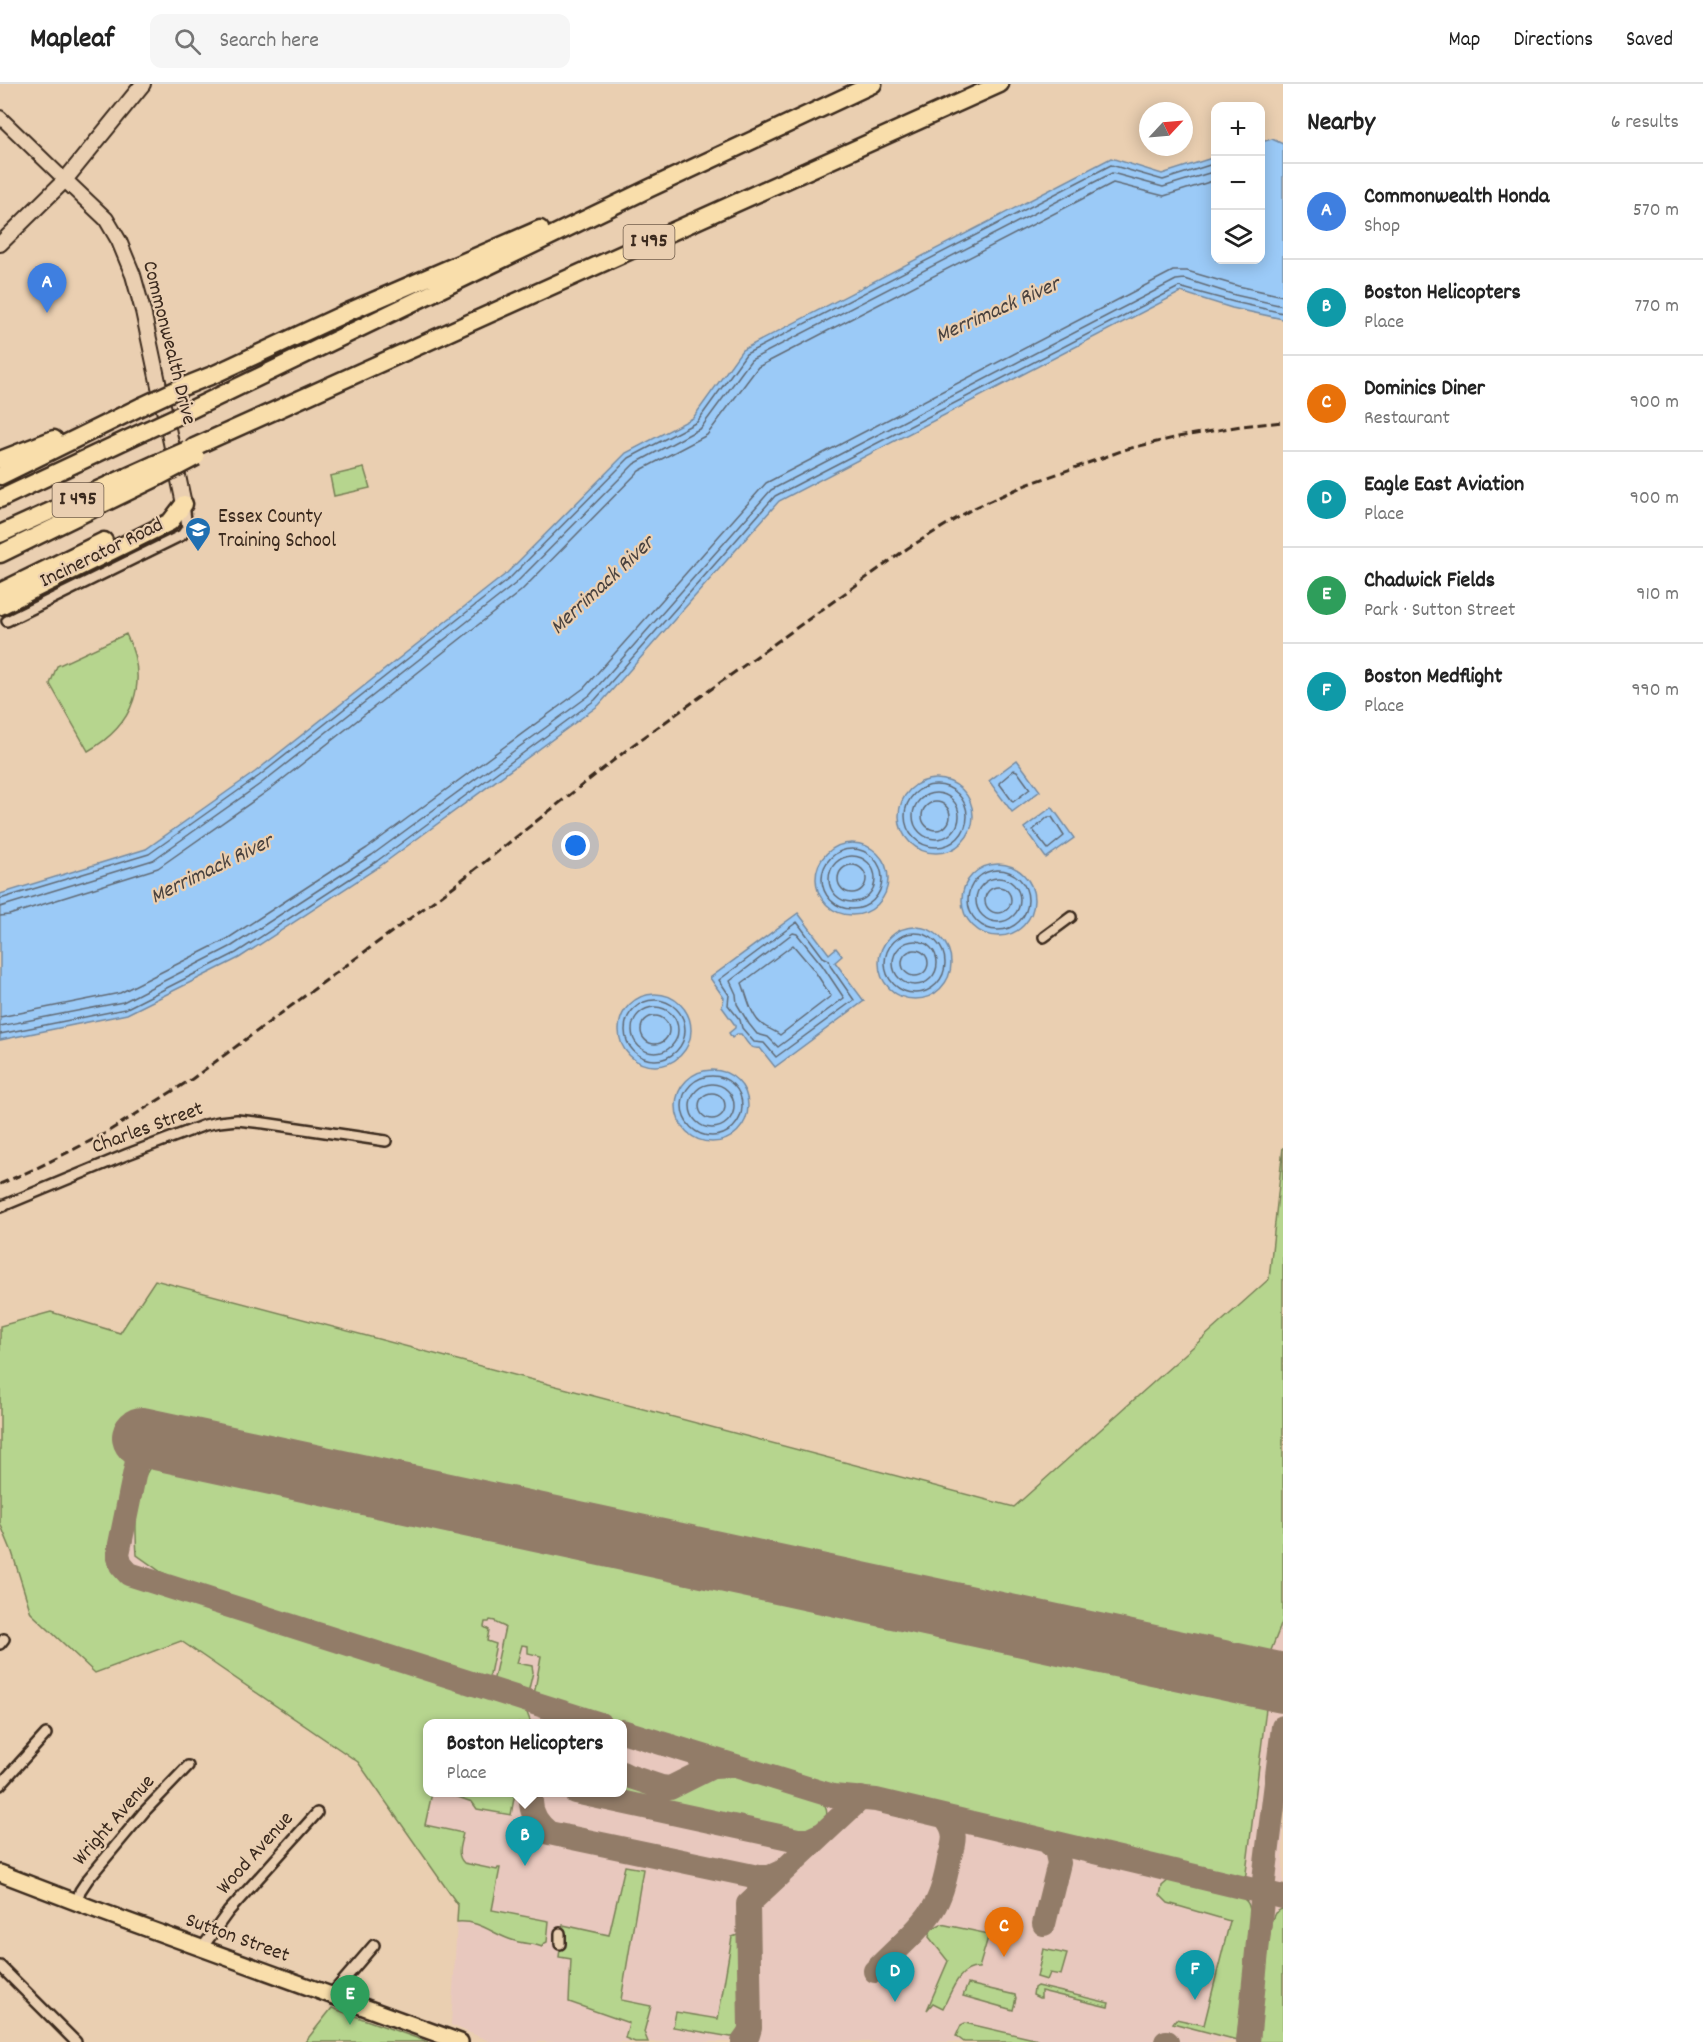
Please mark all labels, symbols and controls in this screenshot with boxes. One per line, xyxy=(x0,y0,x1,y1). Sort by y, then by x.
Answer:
search box xyxy=(150,14,570,68)
text: Mapleaf xyxy=(30,21,114,61)
icon: search xyxy=(171,25,204,58)
text: Search here xyxy=(219,26,319,57)
text: Map xyxy=(1449,26,1480,56)
text: Directions xyxy=(1513,26,1593,56)
text: Saved xyxy=(1626,26,1673,56)
north arrow xyxy=(1139,102,1193,156)
map controls xyxy=(1211,102,1265,264)
button: + xyxy=(1211,102,1265,156)
text: Nearby xyxy=(1307,105,1375,142)
text: 6 results xyxy=(1611,109,1679,137)
button: − xyxy=(1211,156,1265,210)
text: Commonwealth Honda xyxy=(1364,182,1549,213)
text: A xyxy=(1321,197,1332,225)
text: 570 m xyxy=(1633,197,1679,225)
button: layers xyxy=(1211,210,1265,264)
text: Shop xyxy=(1364,213,1400,241)
road number: I 495 xyxy=(624,225,674,259)
street label: Commonwealth Drive xyxy=(133,258,203,428)
pin: A xyxy=(28,264,66,313)
water label: Merrimack River xyxy=(931,269,1068,352)
text: Boston Helicopters xyxy=(1364,278,1521,309)
text: B xyxy=(1322,293,1331,321)
text: 770 m xyxy=(1634,293,1679,321)
text: Place xyxy=(1364,309,1404,337)
text: Dominics Diner xyxy=(1364,374,1485,405)
text: C xyxy=(1322,389,1331,417)
text: 900 m xyxy=(1630,389,1679,417)
text: Restaurant xyxy=(1364,405,1450,433)
text: Eagle East Aviation xyxy=(1364,470,1524,501)
road number: I 495 xyxy=(52,483,104,517)
text: D xyxy=(1321,485,1332,513)
text: 900 m xyxy=(1630,485,1679,513)
text: Place xyxy=(1364,501,1404,529)
place label: Essex County Training School xyxy=(218,503,336,557)
street label: Incinerator Road xyxy=(35,511,169,597)
school or university icon: Essex County Training School xyxy=(183,515,213,553)
water label: Merrimack River xyxy=(544,527,664,643)
text: Chadwick Fields xyxy=(1364,566,1495,597)
text: E xyxy=(1322,581,1331,609)
text: 910 m xyxy=(1636,581,1679,609)
text: Park · Sutton Street xyxy=(1364,597,1515,625)
text: Boston Medflight xyxy=(1364,662,1502,693)
text: F xyxy=(1322,677,1331,705)
text: 990 m xyxy=(1631,677,1679,705)
text: Place xyxy=(1364,693,1404,721)
water label: Merrimack River xyxy=(145,826,281,913)
your location xyxy=(561,831,590,860)
street label: Charles Street xyxy=(88,1095,208,1163)
popup xyxy=(423,1719,627,1797)
text: Boston Helicopters xyxy=(447,1729,603,1760)
text: Place xyxy=(447,1760,487,1788)
street label: Wright Avenue xyxy=(67,1769,163,1873)
street label: Wood Avenue xyxy=(210,1806,302,1902)
pin: B xyxy=(506,1816,544,1866)
street label: Sutton Street xyxy=(181,1906,293,1972)
pin: C xyxy=(984,1908,1024,1957)
pin: F xyxy=(1176,1950,1214,2000)
pin: D xyxy=(876,1952,914,2002)
pin: E xyxy=(330,1976,370,2025)

